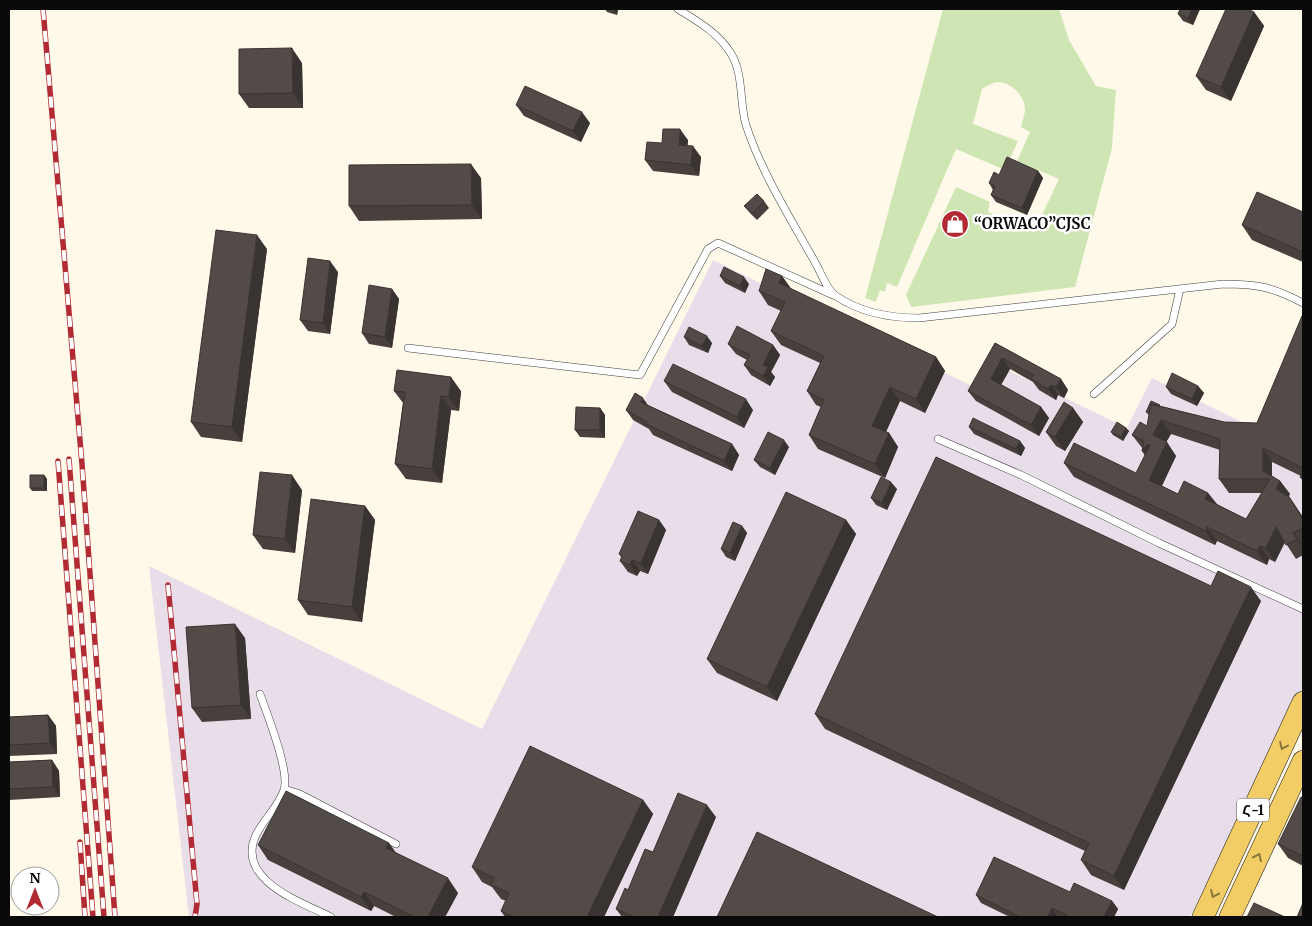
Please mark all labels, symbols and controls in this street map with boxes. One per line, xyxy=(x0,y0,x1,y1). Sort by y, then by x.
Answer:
shop icon: “ORWACO”CJSC xyxy=(940,209,970,239)
place label: “ORWACO”CJSC xyxy=(974,214,1091,233)
one-way arrow xyxy=(1279,741,1289,750)
road number: Հ-1 xyxy=(1237,798,1269,822)
one-way arrow xyxy=(1252,853,1262,862)
north arrow xyxy=(10,866,60,916)
text: N xyxy=(29,869,41,887)
one-way arrow xyxy=(1210,889,1220,898)

